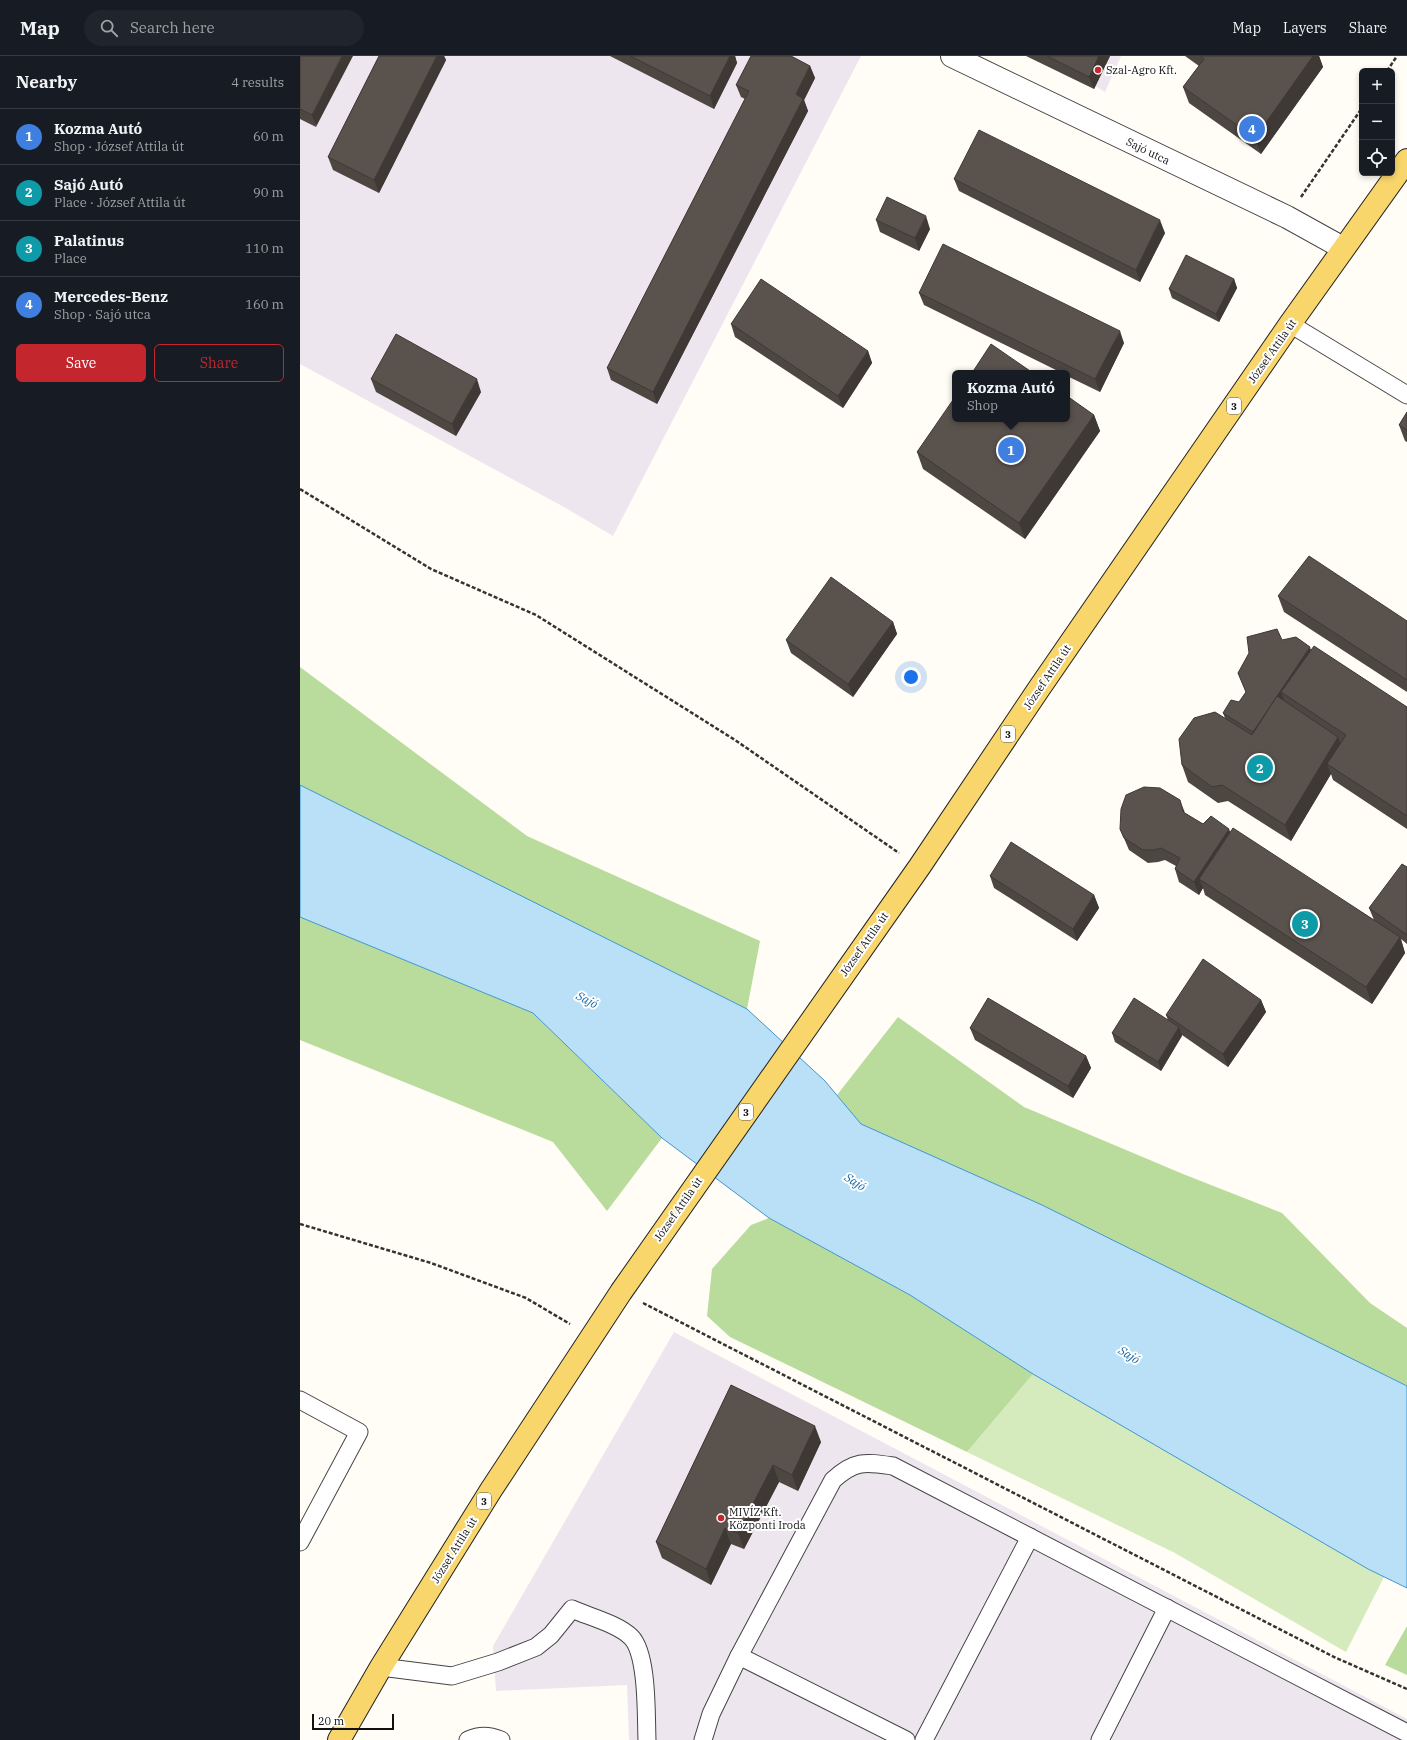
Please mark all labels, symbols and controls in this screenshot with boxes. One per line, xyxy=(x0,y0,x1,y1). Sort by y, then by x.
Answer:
search box xyxy=(84,10,364,46)
text: Map xyxy=(20,16,60,40)
icon: search xyxy=(98,17,120,39)
text: Search here xyxy=(130,18,214,37)
text: Map xyxy=(1233,19,1261,37)
text: Layers xyxy=(1283,19,1327,37)
text: Share xyxy=(1349,19,1387,37)
place label: Szal-Agro Kft. xyxy=(1106,63,1177,77)
marker: Szal-Agro Kft. xyxy=(1093,65,1103,75)
map controls xyxy=(1359,68,1395,176)
button: + xyxy=(1359,68,1395,104)
text: Nearby xyxy=(16,71,77,93)
text: 4 results xyxy=(231,74,284,91)
button: − xyxy=(1359,104,1395,140)
pin: 4 xyxy=(1239,114,1265,144)
text: Kozma Autó xyxy=(54,119,142,138)
text: 1 xyxy=(25,128,33,145)
text: 60 m xyxy=(253,128,284,145)
street label: Sajó utca xyxy=(1124,134,1172,168)
text: Shop · József Attila út xyxy=(54,138,184,155)
button: locate xyxy=(1359,140,1395,176)
text: Sajó Autó xyxy=(54,175,123,194)
text: 2 xyxy=(25,184,33,201)
text: 90 m xyxy=(253,184,284,201)
text: Place · József Attila út xyxy=(54,194,186,211)
text: Palatinus xyxy=(54,231,124,250)
text: 3 xyxy=(25,240,33,257)
text: 110 m xyxy=(245,240,284,257)
text: Place xyxy=(54,250,87,267)
text: Mercedes-Benz xyxy=(54,287,168,306)
text: 4 xyxy=(25,296,33,313)
text: 160 m xyxy=(245,296,284,313)
text: Shop · Sajó utca xyxy=(54,306,151,323)
street label: József Attila út xyxy=(1245,316,1299,386)
button: Save xyxy=(16,344,146,382)
button: Share xyxy=(154,344,284,382)
popup xyxy=(952,370,1070,422)
text: Kozma Autó xyxy=(967,378,1055,397)
text: Shop xyxy=(967,397,998,414)
road number: 3 xyxy=(1227,398,1241,414)
pin: 1 xyxy=(998,435,1024,465)
street label: József Attila út xyxy=(1020,642,1074,712)
your location xyxy=(901,667,921,687)
road number: 3 xyxy=(1001,726,1015,742)
pin: 2 xyxy=(1247,753,1273,783)
street label: József Attila út xyxy=(837,909,891,979)
pin: 3 xyxy=(1292,909,1318,939)
water label: Sajó xyxy=(573,987,601,1011)
road number: 3 xyxy=(739,1104,753,1120)
water label: Sajó xyxy=(841,1169,869,1194)
street label: József Attila út xyxy=(651,1174,705,1244)
water label: Sajó xyxy=(1115,1342,1143,1367)
road number: 3 xyxy=(477,1493,491,1509)
place label: MIVÍZ Kft. Központi Iroda xyxy=(729,1505,806,1532)
marker: MIVÍZ Kft. Központi Iroda xyxy=(716,1513,726,1523)
street label: József Attila út xyxy=(428,1514,480,1586)
scale bar xyxy=(312,1712,394,1731)
text: 20 m xyxy=(318,1714,344,1728)

